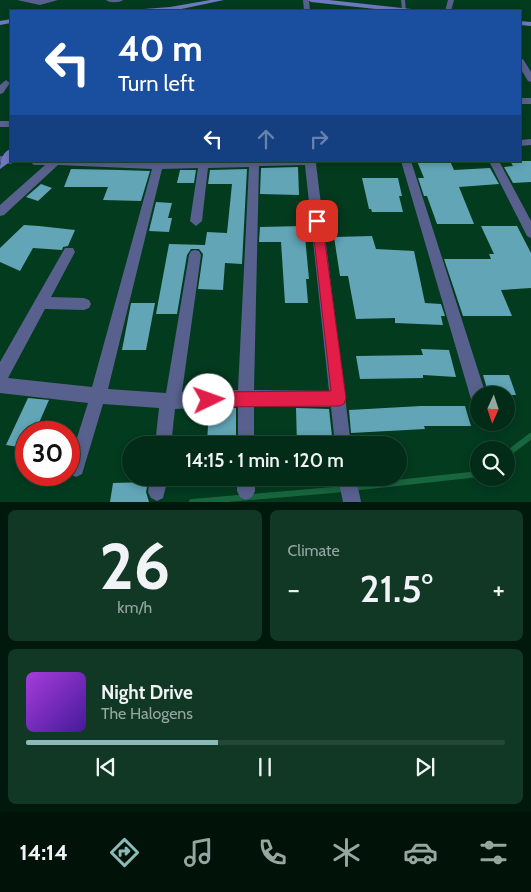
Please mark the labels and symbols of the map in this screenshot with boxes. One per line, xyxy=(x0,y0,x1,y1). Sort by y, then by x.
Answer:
pin xyxy=(296,200,338,242)
position arrow xyxy=(182,373,234,425)
north arrow xyxy=(470,386,515,431)
speed limit sign: 30 xyxy=(15,421,80,486)

